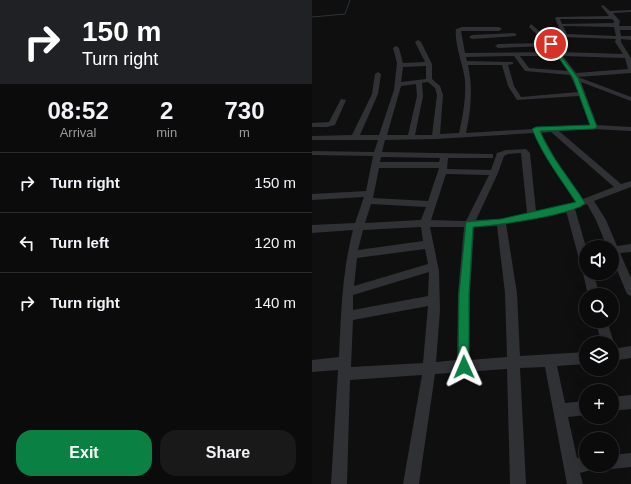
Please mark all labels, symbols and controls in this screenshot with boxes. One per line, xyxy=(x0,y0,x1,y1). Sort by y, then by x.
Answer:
icon: right xyxy=(16,16,68,68)
text: 150 m xyxy=(82,16,161,47)
pin xyxy=(534,27,568,61)
icon: arrive xyxy=(540,33,562,55)
text: Turn right xyxy=(82,49,158,69)
text: 08:52 xyxy=(47,97,109,124)
text: 2 xyxy=(160,97,173,124)
text: 730 xyxy=(225,97,265,124)
text: Arrival xyxy=(60,125,97,140)
text: min xyxy=(156,125,177,140)
text: m xyxy=(239,125,250,140)
icon: right xyxy=(16,172,38,194)
text: Turn right xyxy=(50,174,120,191)
text: 150 m xyxy=(254,174,296,191)
icon: left xyxy=(16,232,38,254)
text: Turn left xyxy=(50,234,109,251)
text: 120 m xyxy=(254,234,296,251)
map controls xyxy=(579,240,619,472)
button: sound xyxy=(579,240,619,280)
button: search xyxy=(579,288,619,328)
icon: right xyxy=(16,292,38,314)
text: Turn right xyxy=(50,294,120,311)
text: 140 m xyxy=(254,294,296,311)
button: layers xyxy=(579,336,619,376)
position arrow xyxy=(443,346,485,388)
button: + xyxy=(579,384,619,424)
button: Exit xyxy=(16,430,152,476)
button: Share xyxy=(160,430,296,476)
button: − xyxy=(579,432,619,472)

